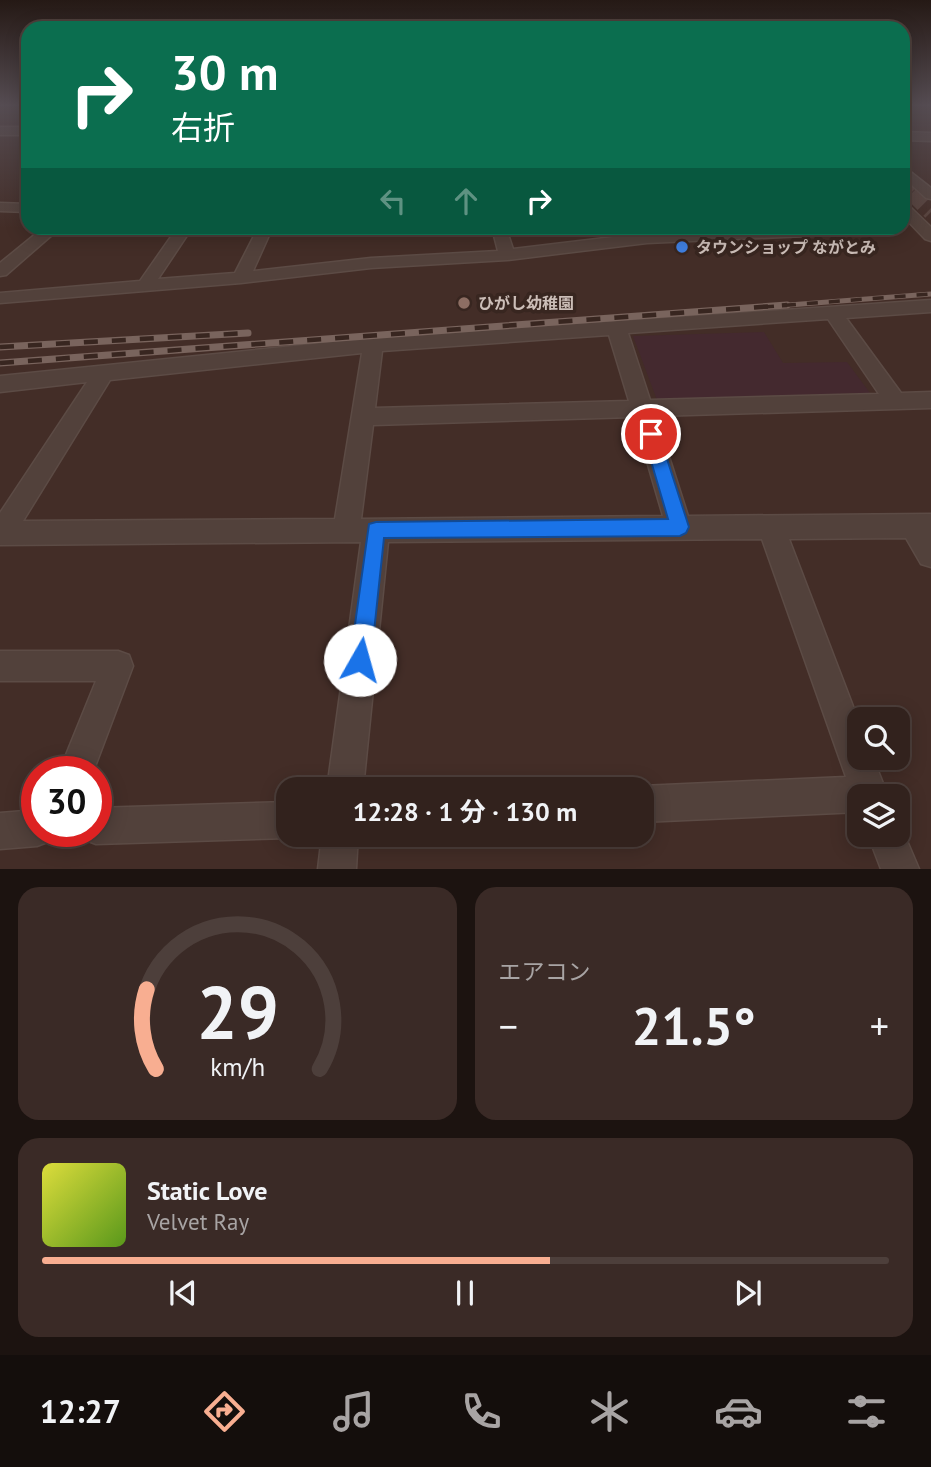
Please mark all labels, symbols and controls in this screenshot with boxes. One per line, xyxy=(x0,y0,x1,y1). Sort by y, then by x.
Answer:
text: 30 m xyxy=(171,40,278,104)
icon: right xyxy=(56,49,147,140)
text: 右折 xyxy=(171,106,235,148)
icon: left xyxy=(374,182,412,220)
icon: ahead xyxy=(447,182,485,220)
icon: right xyxy=(520,182,558,220)
place label: タウンショップ ながとみ xyxy=(696,237,876,257)
marker: タウンショップ ながとみ xyxy=(674,239,690,255)
place label: ひがし幼稚園 xyxy=(478,293,574,313)
marker: ひがし幼稚園 xyxy=(456,295,472,311)
pin xyxy=(621,404,681,464)
icon: arrive xyxy=(632,415,670,453)
position arrow xyxy=(323,623,397,697)
map controls xyxy=(847,707,910,847)
button: search xyxy=(847,707,910,770)
speed limit sign: 30 xyxy=(21,756,112,847)
button: layers xyxy=(847,784,910,847)
text: 12:28 · 1 分 · 130 m xyxy=(353,795,577,828)
text: エアコン xyxy=(499,957,591,986)
text: 29 xyxy=(196,966,279,1060)
text: 21.5° xyxy=(632,992,756,1059)
text: − xyxy=(499,1001,518,1050)
text: + xyxy=(870,1001,889,1050)
text: km/h xyxy=(210,1051,265,1083)
text: Static Love xyxy=(147,1174,268,1207)
text: Velvet Ray xyxy=(147,1207,249,1236)
icon: previous xyxy=(164,1274,202,1312)
icon: pause xyxy=(446,1274,484,1312)
icon: next xyxy=(729,1274,767,1312)
icon: directions xyxy=(200,1387,249,1436)
icon: music xyxy=(329,1387,378,1436)
icon: phone xyxy=(457,1387,506,1436)
icon: climate xyxy=(585,1387,634,1436)
icon: car xyxy=(714,1387,763,1436)
icon: filters xyxy=(842,1387,891,1436)
text: 12:27 xyxy=(40,1390,121,1432)

